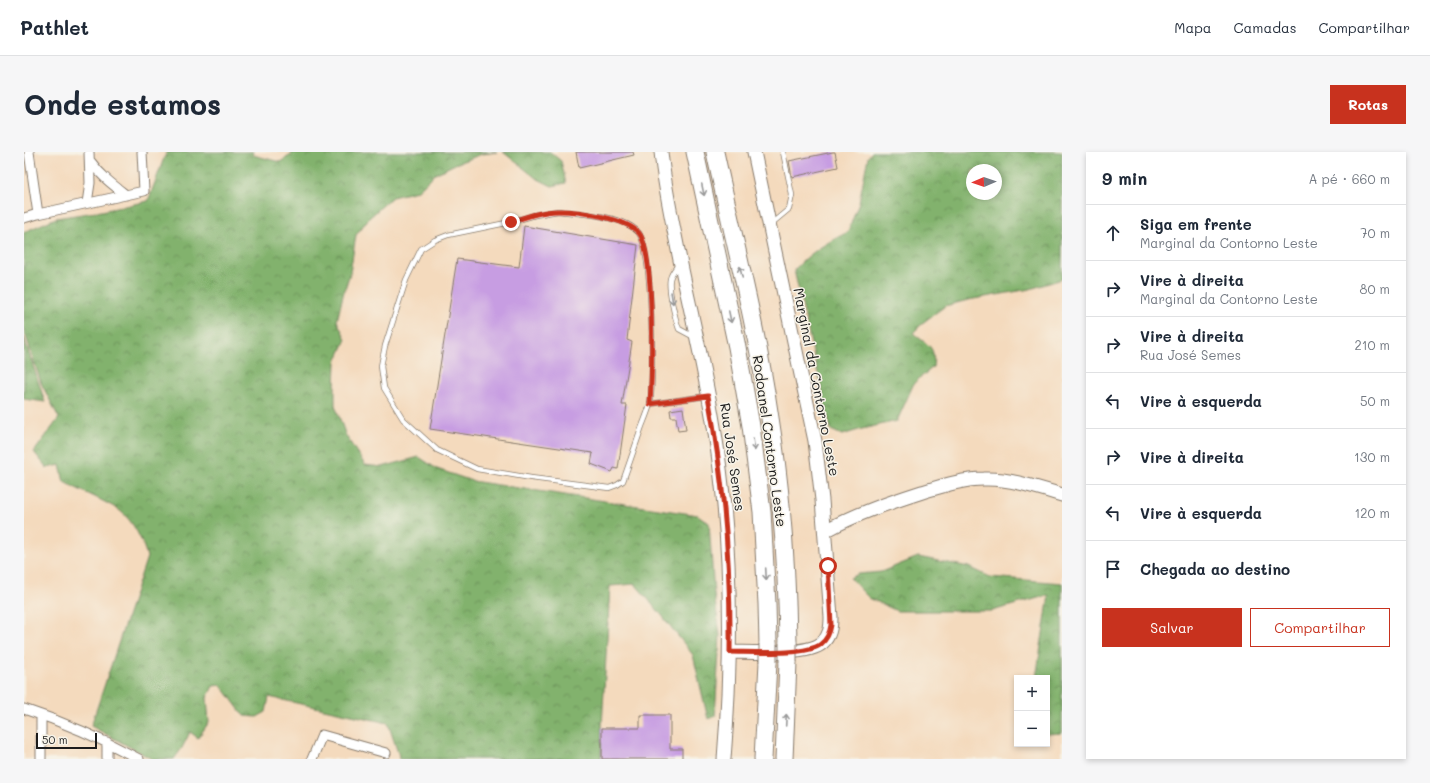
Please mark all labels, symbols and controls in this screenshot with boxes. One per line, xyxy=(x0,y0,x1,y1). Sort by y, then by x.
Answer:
text: Pathlet xyxy=(20,15,89,40)
text: Mapa xyxy=(1174,18,1212,37)
text: Camadas xyxy=(1234,18,1297,37)
text: Compartilhar xyxy=(1319,18,1410,37)
button: Rotas xyxy=(1330,85,1406,124)
text: Onde estamos xyxy=(24,86,221,122)
north arrow xyxy=(966,164,1002,200)
text: 9 min xyxy=(1102,167,1147,189)
text: A pé · 660 m xyxy=(1309,170,1390,187)
one-way arrow xyxy=(700,183,708,196)
route end xyxy=(502,213,520,231)
text: Siga em frente xyxy=(1140,214,1252,234)
icon: ahead xyxy=(1102,222,1124,244)
text: 70 m xyxy=(1360,224,1390,241)
text: Marginal da Contorno Leste xyxy=(1140,234,1318,251)
one-way arrow xyxy=(736,266,744,279)
text: Vire à direita xyxy=(1140,270,1244,290)
icon: right xyxy=(1102,278,1124,300)
text: 80 m xyxy=(1360,280,1390,297)
street label: Marginal da Contorno Leste xyxy=(789,286,845,478)
text: Marginal da Contorno Leste xyxy=(1140,290,1318,307)
one-way arrow xyxy=(668,291,676,304)
one-way arrow xyxy=(727,310,735,323)
text: Vire à direita xyxy=(1140,326,1244,346)
icon: right xyxy=(1102,334,1124,356)
text: 210 m xyxy=(1354,336,1390,353)
text: Rua José Semes xyxy=(1140,346,1241,363)
street label: Rodoanel Contorno Leste xyxy=(749,354,791,528)
icon: left xyxy=(1102,390,1124,412)
text: Vire à esquerda xyxy=(1140,391,1262,411)
text: 50 m xyxy=(1360,392,1390,409)
street label: Rua José Semes xyxy=(716,402,750,512)
one-way arrow xyxy=(750,438,758,451)
icon: right xyxy=(1102,446,1124,468)
text: Vire à direita xyxy=(1140,447,1244,467)
text: 130 m xyxy=(1354,448,1390,465)
icon: left xyxy=(1102,502,1124,524)
text: Vire à esquerda xyxy=(1140,503,1262,523)
text: 120 m xyxy=(1354,504,1390,521)
route start xyxy=(819,557,837,575)
icon: arrive xyxy=(1102,558,1124,580)
text: Chegada ao destino xyxy=(1140,559,1290,579)
one-way arrow xyxy=(762,568,770,581)
button: Salvar xyxy=(1102,608,1242,647)
button: Compartilhar xyxy=(1250,608,1390,647)
map controls xyxy=(1014,675,1050,747)
button: + xyxy=(1014,675,1050,711)
button: − xyxy=(1014,711,1050,747)
one-way arrow xyxy=(783,714,790,727)
scale bar xyxy=(36,731,97,750)
text: 50 m xyxy=(42,732,68,747)

